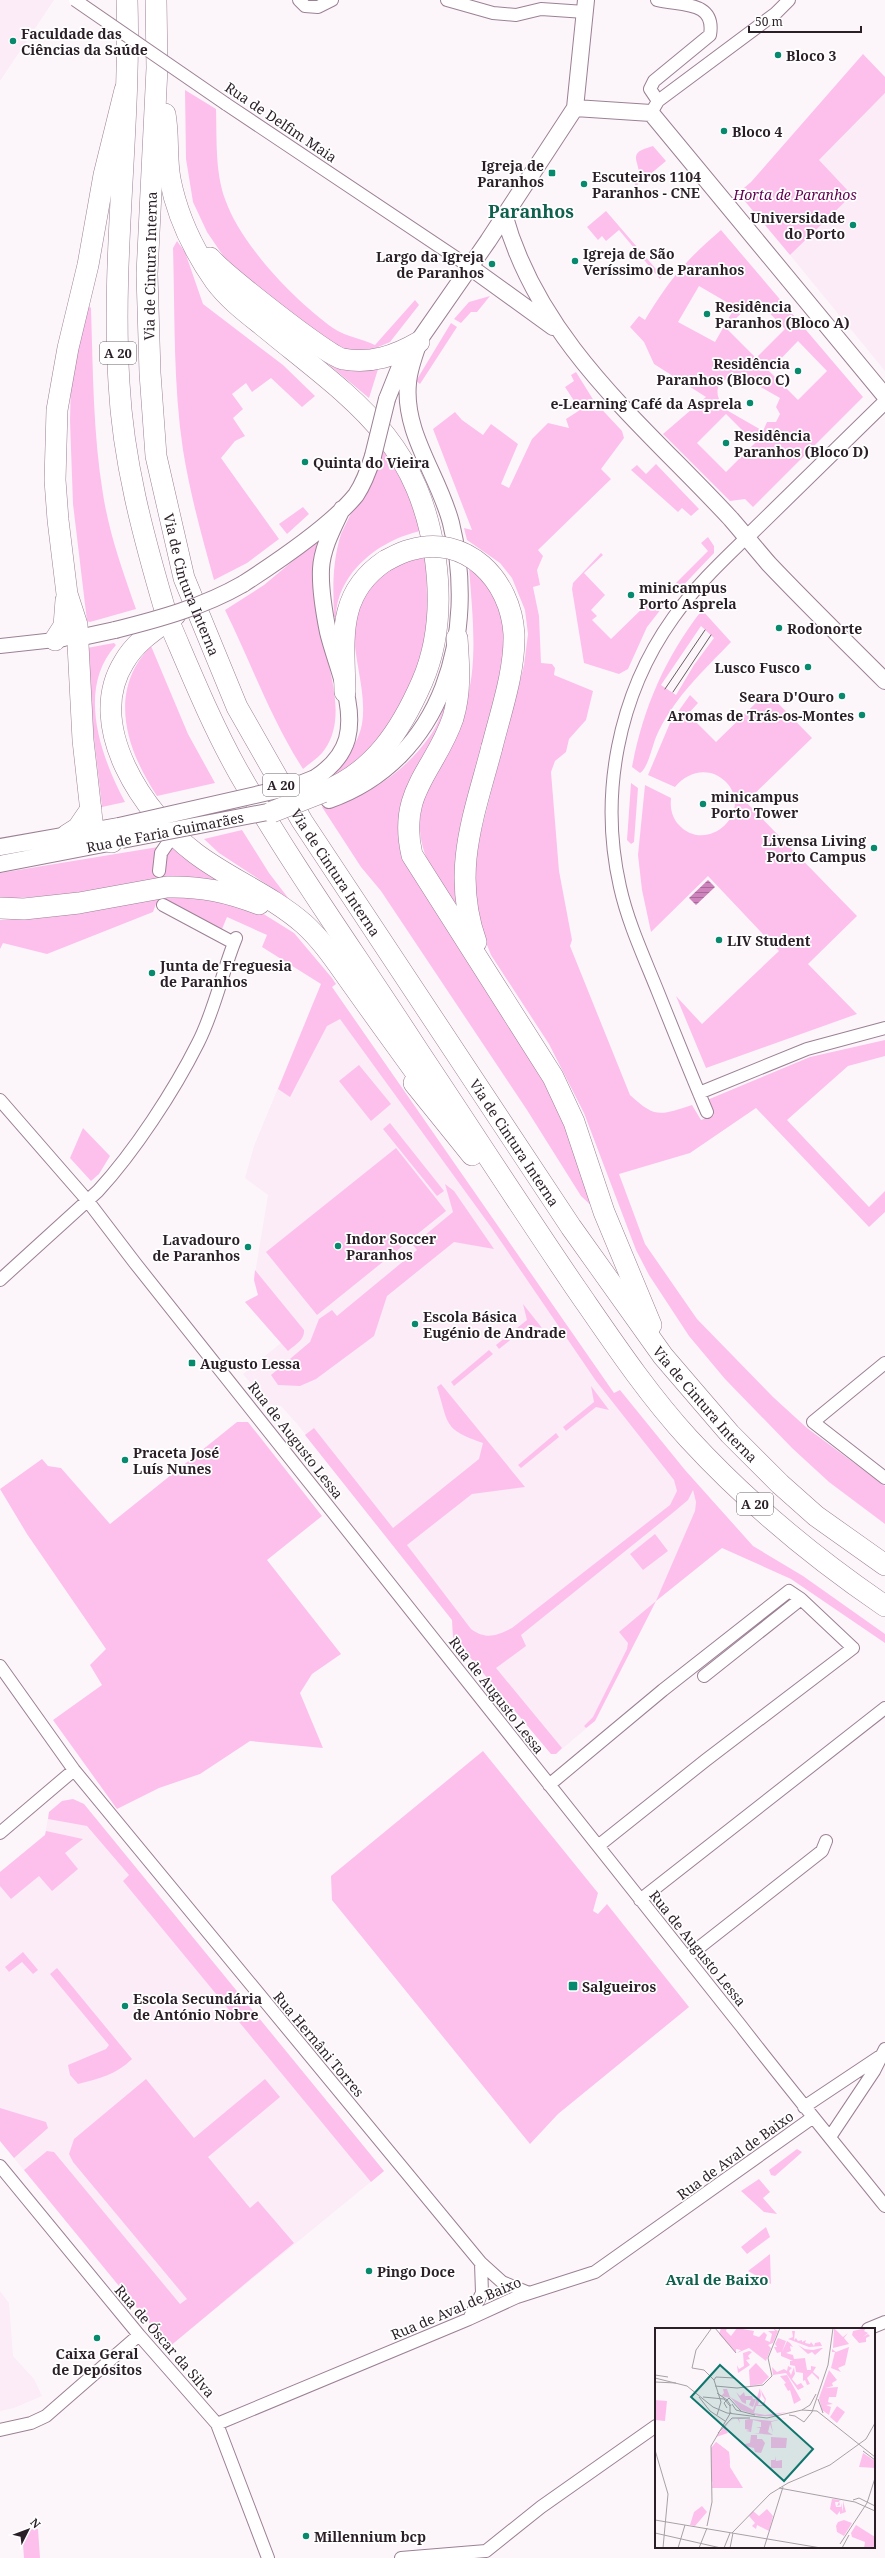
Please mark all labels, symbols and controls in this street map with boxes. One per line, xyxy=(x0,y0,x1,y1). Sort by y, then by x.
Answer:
scale bar xyxy=(749,8,861,34)
text: 50 m xyxy=(755,13,783,30)
place label: Faculdade das Ciências da Saúde xyxy=(21,24,148,59)
marker: Faculdade das Ciências da Saúde xyxy=(8,36,18,46)
place label: Bloco 3 xyxy=(786,46,837,65)
marker: Bloco 3 xyxy=(773,50,783,60)
street label: Rua de Delfim Maia xyxy=(221,78,341,167)
place label: Bloco 4 xyxy=(732,122,783,141)
marker: Bloco 4 xyxy=(719,126,729,136)
place label: Igreja de Paranhos xyxy=(477,156,544,191)
place label: Escuteiros 1104 Paranhos - CNE xyxy=(592,167,701,202)
marker: Igreja de Paranhos xyxy=(547,168,557,178)
marker: Escuteiros 1104 Paranhos - CNE xyxy=(579,179,589,189)
park label: Horta de Paranhos xyxy=(732,185,857,204)
street label: Via de Cintura Interna xyxy=(139,191,161,341)
district label: Paranhos xyxy=(488,199,574,223)
place label: Universidade do Porto xyxy=(750,208,845,243)
marker: Universidade do Porto xyxy=(848,220,858,230)
place label: Igreja de São Veríssimo de Paranhos xyxy=(583,244,744,279)
place label: Largo da Igreja de Paranhos xyxy=(376,247,484,282)
marker: Igreja de São Veríssimo de Paranhos xyxy=(570,256,580,266)
marker: Largo da Igreja de Paranhos xyxy=(487,259,497,269)
place label: Residência Paranhos (Bloco A) xyxy=(715,297,850,332)
marker: Residência Paranhos (Bloco A) xyxy=(702,309,712,319)
road number: A 20 xyxy=(100,342,136,364)
place label: Residência Paranhos (Bloco C) xyxy=(656,354,790,389)
marker: Residência Paranhos (Bloco C) xyxy=(793,366,803,376)
place label: e-Learning Café da Asprela xyxy=(550,394,742,413)
marker: e-Learning Café da Asprela xyxy=(745,398,755,408)
place label: Residência Paranhos (Bloco D) xyxy=(734,426,869,461)
marker: Residência Paranhos (Bloco D) xyxy=(721,438,731,448)
place label: Quinta do Vieira xyxy=(313,453,430,472)
marker: Quinta do Vieira xyxy=(300,457,310,467)
street label: Via de Cintura Interna xyxy=(160,511,224,658)
place label: minicampus Porto Asprela xyxy=(639,578,737,613)
marker: minicampus Porto Asprela xyxy=(626,590,636,600)
place label: Rodonorte xyxy=(787,619,862,638)
marker: Rodonorte xyxy=(774,623,784,633)
place label: Lusco Fusco xyxy=(714,658,800,677)
marker: Lusco Fusco xyxy=(803,662,813,672)
place label: Seara D'Ouro xyxy=(739,687,834,706)
marker: Seara D'Ouro xyxy=(837,691,847,701)
place label: Aromas de Trás-os-Montes xyxy=(667,706,854,725)
marker: Aromas de Trás-os-Montes xyxy=(857,710,867,720)
road number: A 20 xyxy=(263,774,299,796)
place label: minicampus Porto Tower xyxy=(711,787,799,822)
marker: minicampus Porto Tower xyxy=(698,799,708,809)
street label: Via de Cintura Interna xyxy=(287,805,385,940)
street label: Rua de Faria Guimarães xyxy=(85,807,245,857)
place label: Livensa Living Porto Campus xyxy=(763,831,866,866)
marker: Livensa Living Porto Campus xyxy=(869,843,879,853)
place label: LIV Student xyxy=(727,931,811,950)
marker: LIV Student xyxy=(714,935,724,945)
place label: Junta de Freguesia de Paranhos xyxy=(159,956,292,991)
marker: Junta de Freguesia de Paranhos xyxy=(147,968,157,978)
street label: Via de Cintura Interna xyxy=(466,1075,564,1210)
place label: Indor Soccer Paranhos xyxy=(346,1229,437,1264)
place label: Lavadouro de Paranhos xyxy=(152,1230,240,1265)
marker: Indor Soccer Paranhos xyxy=(333,1241,343,1251)
marker: Lavadouro de Paranhos xyxy=(243,1242,253,1252)
place label: Escola Básica Eugénio de Andrade xyxy=(423,1307,566,1342)
marker: Escola Básica Eugénio de Andrade xyxy=(410,1319,420,1329)
street label: Via de Cintura Interna xyxy=(649,1342,762,1466)
place label: Augusto Lessa xyxy=(200,1354,300,1373)
marker: Augusto Lessa xyxy=(187,1358,197,1368)
street label: Rua de Augusto Lessa xyxy=(244,1377,348,1503)
place label: Praceta José Luís Nunes xyxy=(133,1443,219,1478)
marker: Praceta José Luís Nunes xyxy=(120,1455,130,1465)
road number: A 20 xyxy=(737,1493,773,1515)
street label: Rua de Augusto Lessa xyxy=(445,1632,549,1758)
street label: Rua de Augusto Lessa xyxy=(645,1886,751,2010)
place label: Salgueiros xyxy=(582,1977,656,1996)
marker: Salgueiros xyxy=(567,1980,579,1992)
street label: Rua Hernâni Torres xyxy=(269,1987,369,2101)
place label: Escola Secundária de António Nobre xyxy=(133,1989,262,2024)
marker: Escola Secundária de António Nobre xyxy=(120,2001,130,2011)
street label: Rua de Aval de Baixo xyxy=(673,2106,797,2204)
place label: Pingo Doce xyxy=(377,2262,455,2281)
marker: Pingo Doce xyxy=(364,2266,374,2276)
district label: Aval de Baixo xyxy=(665,2269,769,2289)
street label: Rua de Aval de Baixo xyxy=(388,2272,524,2344)
street label: Rua de Óscar da Silva xyxy=(111,2281,219,2401)
inset map xyxy=(655,2328,875,2548)
marker: Caixa Geral de Depósitos xyxy=(92,2333,102,2343)
place label: Caixa Geral de Depósitos xyxy=(52,2344,142,2379)
north arrow xyxy=(8,2510,48,2550)
text: N xyxy=(27,2515,44,2531)
place label: Millennium bcp xyxy=(314,2527,426,2546)
marker: Millennium bcp xyxy=(301,2531,311,2541)

